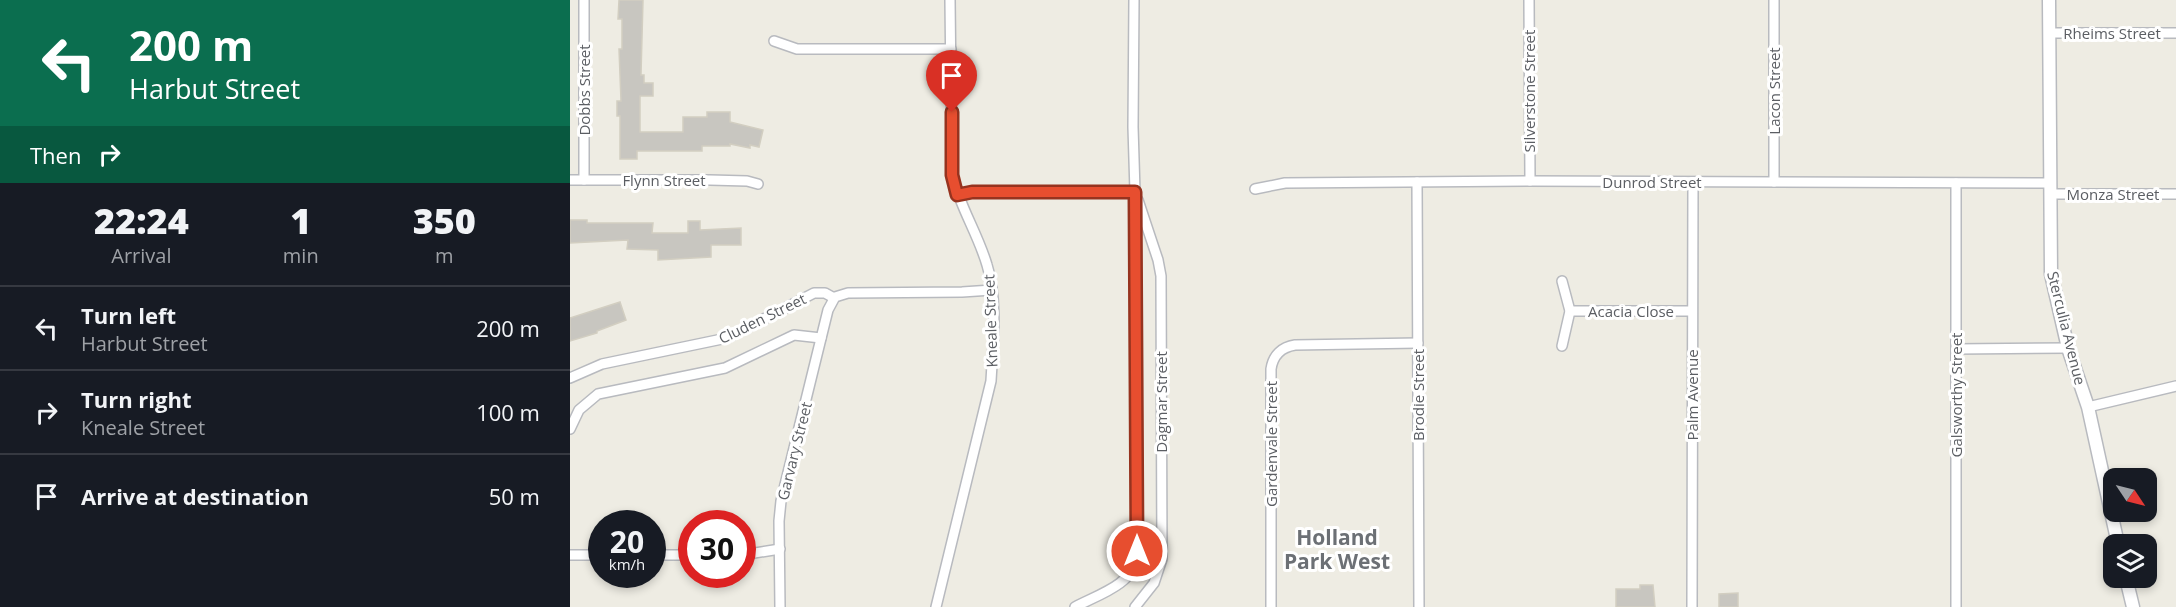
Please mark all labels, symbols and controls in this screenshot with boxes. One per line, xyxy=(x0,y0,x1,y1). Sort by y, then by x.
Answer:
text: 200 m xyxy=(129,16,253,73)
street label: Rheims Street xyxy=(2063,23,2161,43)
icon: left xyxy=(30,24,108,102)
street label: Silverstone Street xyxy=(1519,30,1539,152)
street label: Dobbs Street xyxy=(574,44,594,136)
street label: Lacon Street xyxy=(1764,47,1784,135)
pin xyxy=(926,50,977,112)
icon: arrive xyxy=(935,59,968,92)
text: Harbut Street xyxy=(129,70,300,107)
icon: right xyxy=(93,138,126,171)
text: Then xyxy=(30,140,81,170)
street label: Flynn Street xyxy=(622,170,706,190)
street label: Dunrod Street xyxy=(1602,172,1702,192)
street label: Monza Street xyxy=(2067,184,2159,204)
text: 22:24 xyxy=(94,196,189,245)
text: 1 xyxy=(290,196,311,245)
text: 350 xyxy=(413,196,476,245)
text: Arrival xyxy=(111,242,172,269)
text: min xyxy=(283,242,319,269)
text: m xyxy=(435,242,454,269)
street label: Sterculia Avenue xyxy=(2043,269,2091,387)
street label: Kneale Street xyxy=(978,274,1002,368)
street label: Cluden Street xyxy=(715,288,809,348)
text: Turn left xyxy=(81,300,176,330)
street label: Acacia Close xyxy=(1588,301,1674,321)
icon: left xyxy=(30,312,63,345)
text: 200 m xyxy=(476,313,540,343)
text: Harbut Street xyxy=(81,330,208,357)
street label: Galsworthy Street xyxy=(1946,333,1966,457)
street label: Brodie Street xyxy=(1408,349,1428,441)
street label: Palm Avenue xyxy=(1682,349,1702,441)
street label: Dagmar Street xyxy=(1151,351,1171,453)
street label: Gardenvale Street xyxy=(1261,381,1281,507)
text: Turn right xyxy=(81,384,192,414)
icon: right xyxy=(30,396,63,429)
text: 100 m xyxy=(476,397,540,427)
street label: Garvary Street xyxy=(772,400,816,502)
text: Kneale Street xyxy=(81,414,205,441)
north arrow xyxy=(2103,468,2157,522)
map controls xyxy=(2103,468,2157,588)
icon: arrive xyxy=(30,480,63,513)
text: Arrive at destination xyxy=(81,481,309,511)
text: 50 m xyxy=(489,481,540,511)
speed limit sign: 30 xyxy=(678,510,756,588)
position arrow xyxy=(1105,519,1169,583)
text: 20 xyxy=(610,521,644,562)
district label: Holland Park West xyxy=(1284,523,1390,575)
button: layers xyxy=(2103,534,2157,588)
text: km/h xyxy=(609,554,645,574)

